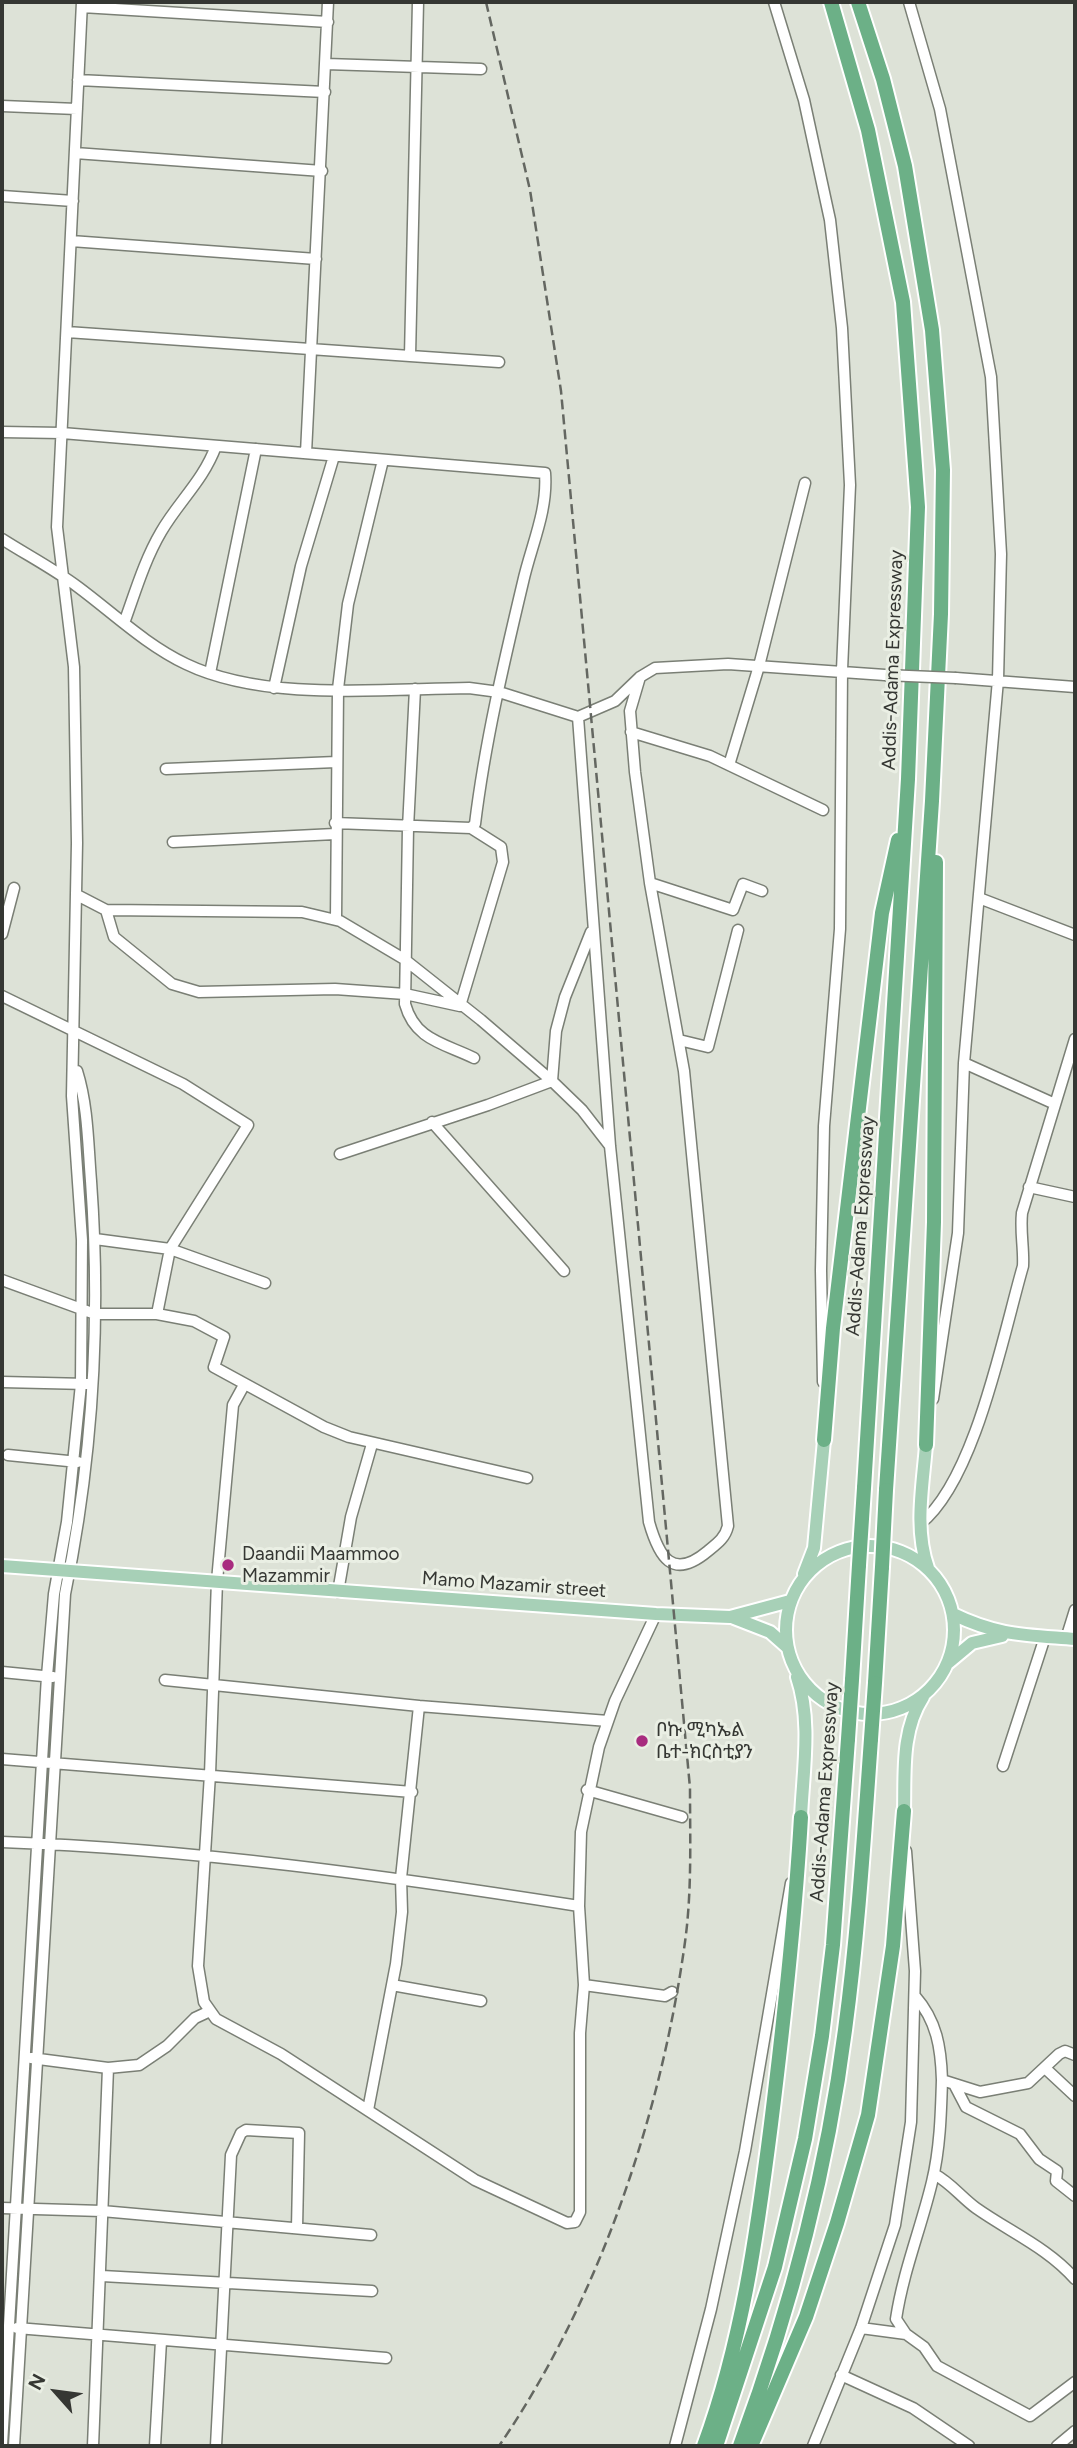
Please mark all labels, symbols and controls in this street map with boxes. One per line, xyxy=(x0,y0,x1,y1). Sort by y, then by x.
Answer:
street label: Addis-Adama Expressway xyxy=(878,549,908,771)
street label: Addis-Adama Expressway xyxy=(842,1115,880,1337)
place label: Daandii Maammoo Mazammir xyxy=(242,1543,400,1587)
marker: Daandii Maammoo Mazammir xyxy=(220,1557,236,1573)
street label: Mamo Mazamir street xyxy=(421,1567,607,1603)
street label: Addis-Adama Expressway xyxy=(806,1681,844,1903)
place label: ቦኩ ሚካኤል ቤተ-ክርስቲያን xyxy=(656,1719,753,1763)
marker: ቦኩ ሚካኤል ቤተ-ክርስቲያን xyxy=(634,1733,650,1749)
north arrow xyxy=(21,2357,91,2427)
text: N xyxy=(23,2370,51,2394)

